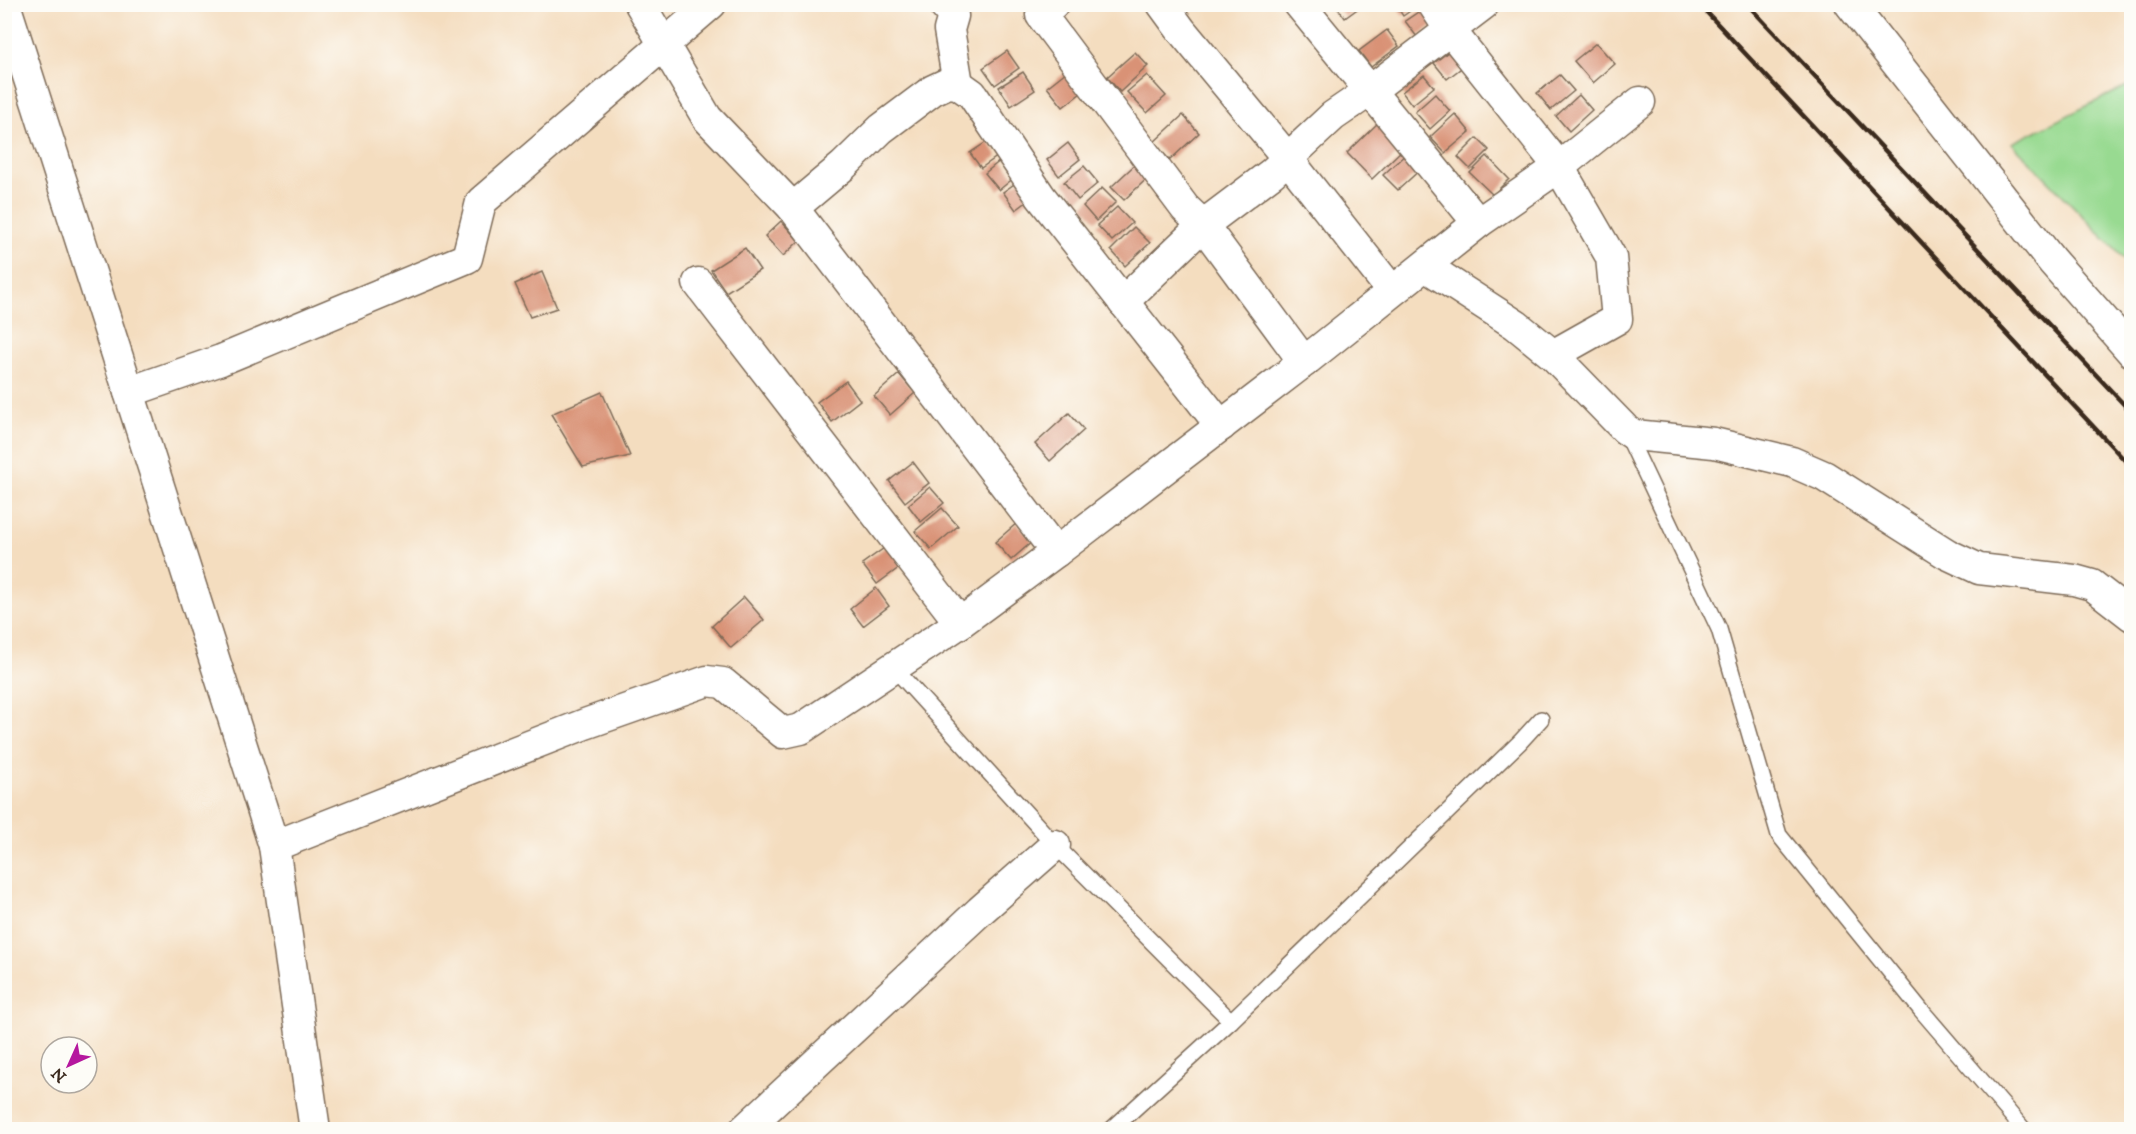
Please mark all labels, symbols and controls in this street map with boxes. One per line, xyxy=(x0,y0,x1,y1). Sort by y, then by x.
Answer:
north arrow xyxy=(39,1035,99,1095)
text: N xyxy=(47,1063,71,1087)

